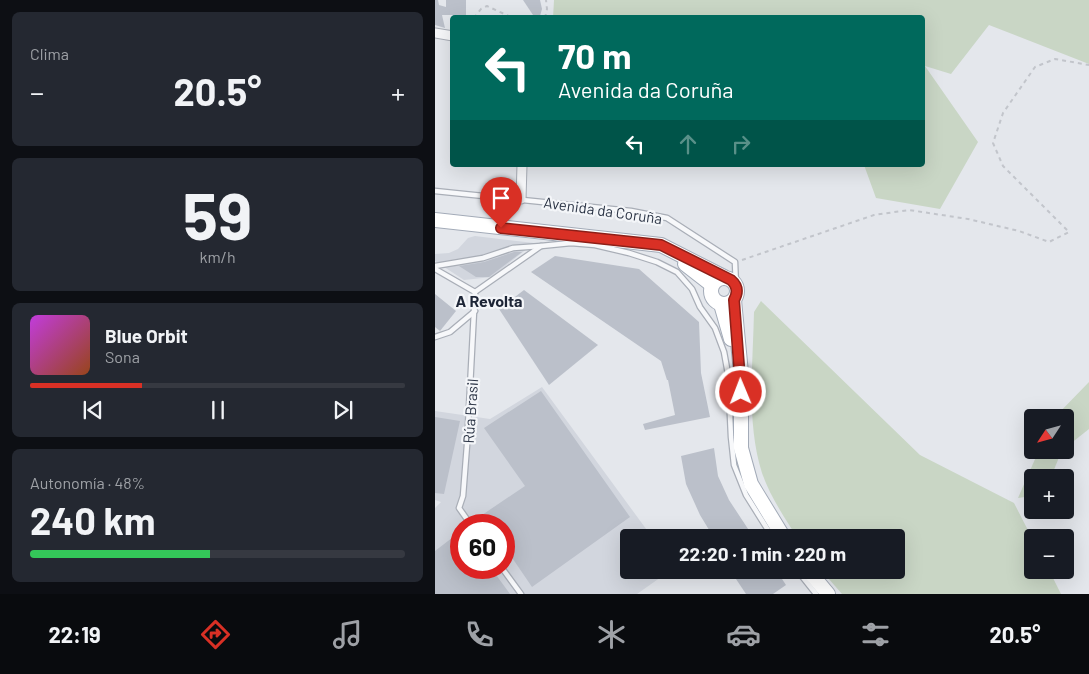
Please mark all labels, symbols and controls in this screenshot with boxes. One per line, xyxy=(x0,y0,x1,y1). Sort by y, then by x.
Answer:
text: 70 m xyxy=(558,34,632,76)
icon: left xyxy=(475,35,540,100)
text: Clima xyxy=(30,44,69,63)
text: 20.5° xyxy=(174,68,261,114)
text: − xyxy=(30,75,44,109)
text: + xyxy=(391,75,405,109)
text: Avenida da Coruña xyxy=(558,76,734,102)
icon: left xyxy=(621,130,649,158)
icon: ahead xyxy=(674,130,702,158)
icon: right xyxy=(727,130,755,158)
text: 59 xyxy=(183,175,252,253)
pin xyxy=(480,177,522,228)
icon: arrive xyxy=(487,184,515,212)
street label: Avenida da Coruña xyxy=(542,193,664,227)
text: km/h xyxy=(199,247,236,266)
district label: A Revolta xyxy=(455,291,523,310)
text: Blue Orbit xyxy=(105,324,188,347)
text: Sona xyxy=(105,347,140,366)
position arrow xyxy=(714,365,766,417)
street label: Rúa Brasil xyxy=(459,378,481,444)
icon: previous xyxy=(79,396,107,424)
icon: pause xyxy=(204,396,232,424)
icon: next xyxy=(329,396,357,424)
north arrow xyxy=(1024,409,1074,459)
map controls xyxy=(1024,409,1074,579)
button: + xyxy=(1024,469,1074,519)
text: Autonomía · 48% xyxy=(30,473,145,492)
text: 240 km xyxy=(30,497,156,543)
speed limit sign: 60 xyxy=(450,514,515,579)
button: − xyxy=(1024,529,1074,579)
text: 22:20 · 1 min · 220 m xyxy=(679,542,846,565)
icon: directions xyxy=(198,617,233,652)
icon: music xyxy=(330,617,365,652)
icon: phone xyxy=(462,617,497,652)
icon: climate xyxy=(594,617,629,652)
icon: car xyxy=(726,617,761,652)
icon: filters xyxy=(858,617,893,652)
text: 22:19 xyxy=(48,621,101,647)
text: 20.5° xyxy=(990,621,1040,647)

